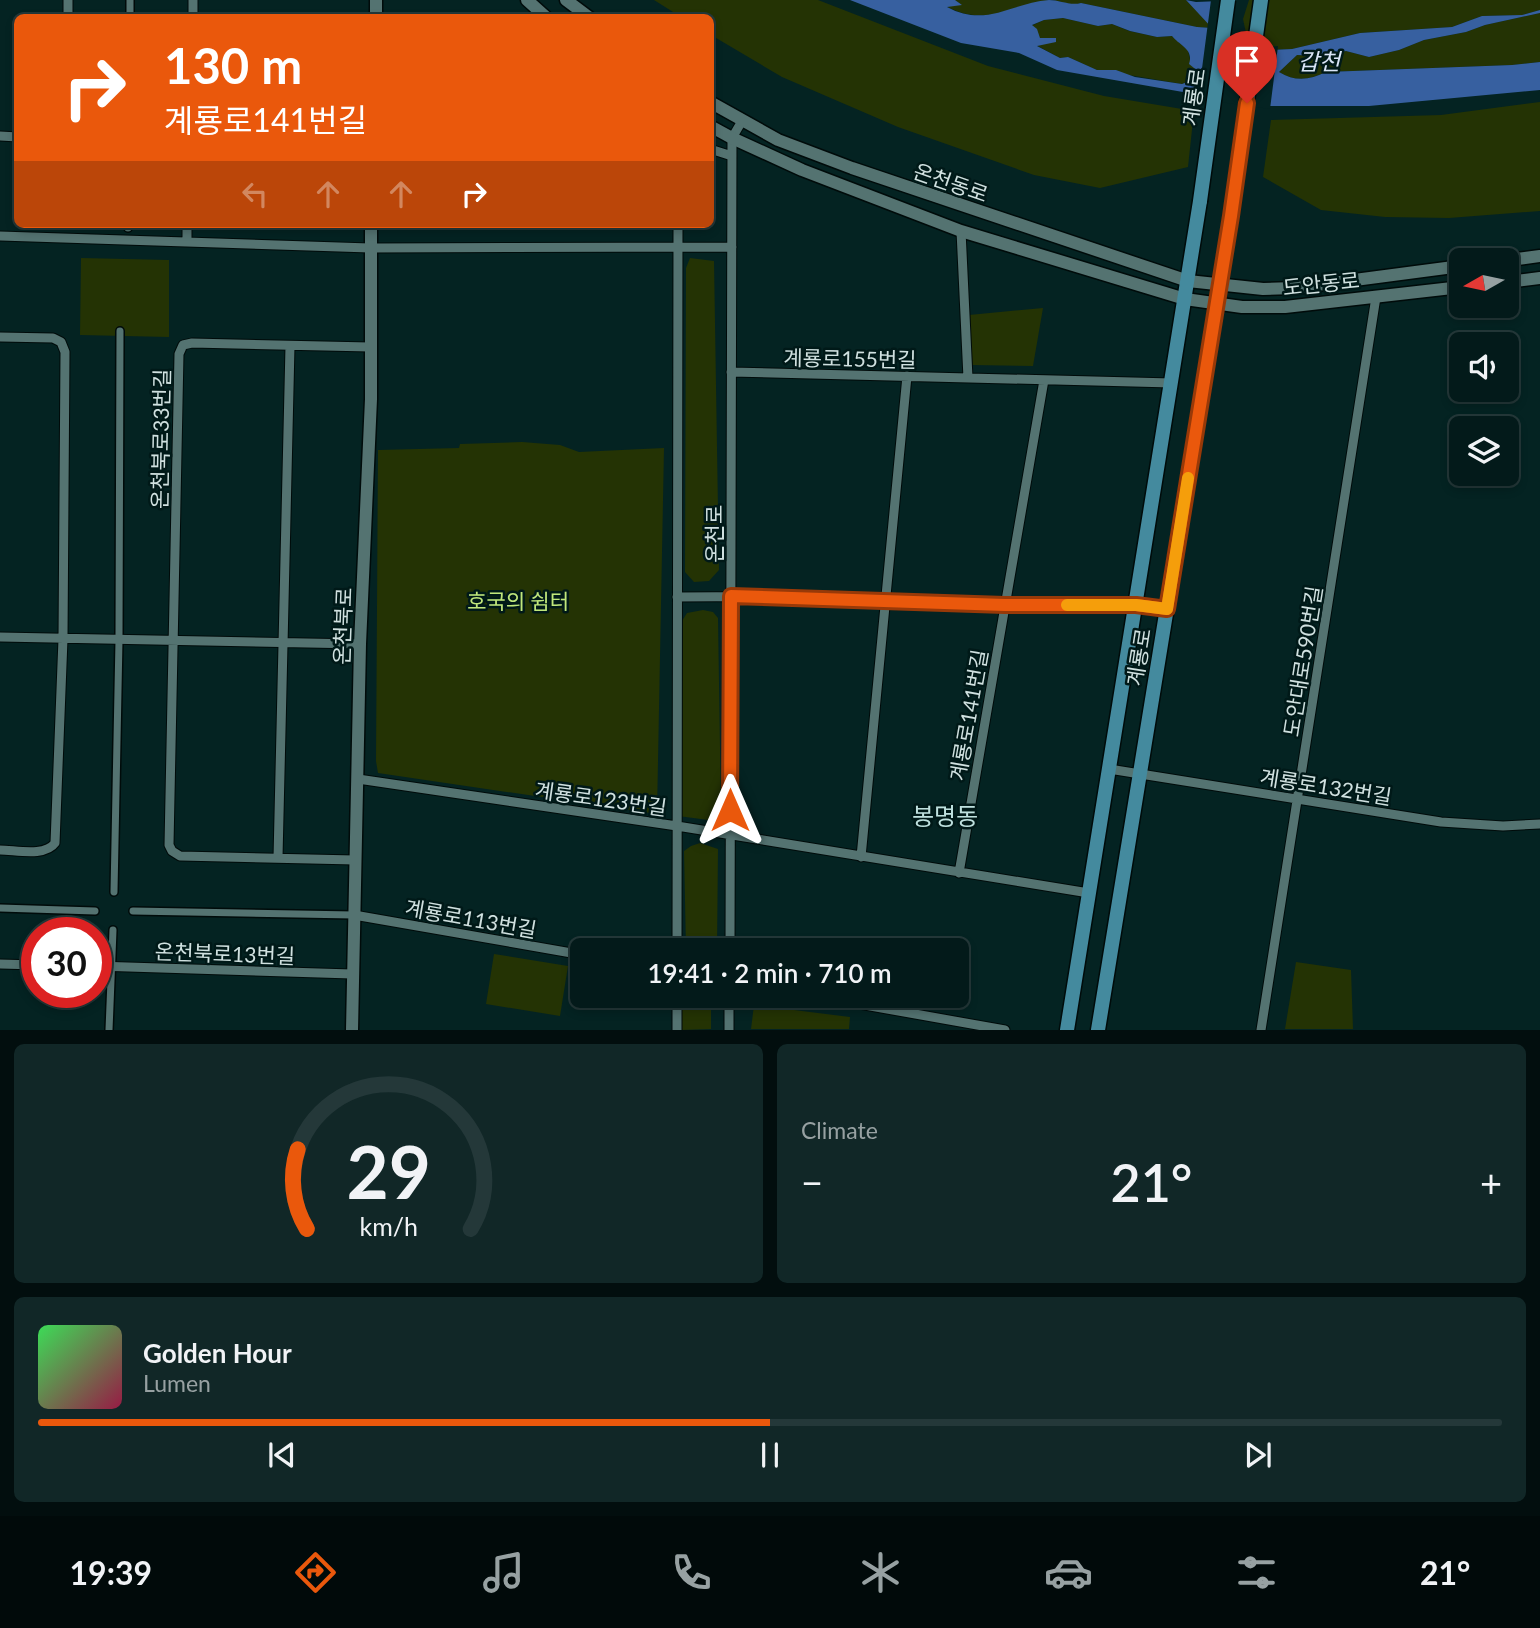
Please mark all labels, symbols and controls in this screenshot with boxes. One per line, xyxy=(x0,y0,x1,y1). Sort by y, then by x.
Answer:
pin xyxy=(1217,31,1277,103)
text: 130 m xyxy=(164,36,302,94)
icon: right xyxy=(49,42,140,133)
icon: arrive xyxy=(1228,42,1266,80)
water label: 갑천 xyxy=(1298,47,1343,75)
street label: 계룡로 xyxy=(1177,67,1209,127)
text: 계룡로141번길 xyxy=(164,100,367,139)
street label: 온천동로 xyxy=(910,158,992,206)
icon: left xyxy=(236,175,274,213)
icon: ahead xyxy=(309,175,347,213)
icon: ahead xyxy=(382,175,420,213)
icon: right xyxy=(455,175,493,213)
north arrow xyxy=(1449,248,1519,318)
map controls xyxy=(1449,248,1519,486)
street label: 도안동로 xyxy=(1281,267,1361,299)
button: sound xyxy=(1449,332,1519,402)
street label: 계룡로155번길 xyxy=(783,344,917,372)
street label: 온천북로33번길 xyxy=(146,369,174,509)
button: layers xyxy=(1449,416,1519,486)
street label: 온천로 xyxy=(701,505,726,563)
street label: 도안대로590번길 xyxy=(1278,584,1326,738)
street label: 온천북로 xyxy=(328,587,356,665)
park label: 호국의 쉼터 xyxy=(467,588,569,613)
street label: 계룡로 xyxy=(1121,626,1155,688)
street label: 계룡로141번길 xyxy=(944,647,992,783)
street label: 계룡로132번길 xyxy=(1258,763,1394,809)
position arrow xyxy=(693,773,767,847)
street label: 계룡로123번길 xyxy=(533,776,669,820)
district label: 봉명동 xyxy=(912,801,978,830)
street label: 계룡로113번길 xyxy=(403,894,539,942)
speed limit sign: 30 xyxy=(21,917,112,1008)
street label: 온천북로13번길 xyxy=(154,938,296,968)
text: 19:41 · 2 min · 710 m xyxy=(647,957,892,989)
text: Climate xyxy=(801,1116,878,1144)
text: 29 xyxy=(346,1128,431,1216)
text: 21° xyxy=(1111,1151,1192,1213)
text: − xyxy=(801,1159,823,1205)
text: + xyxy=(1480,1159,1502,1205)
text: km/h xyxy=(359,1211,418,1241)
text: Golden Hour xyxy=(143,1337,292,1369)
text: Lumen xyxy=(143,1369,211,1397)
icon: previous xyxy=(263,1436,301,1474)
icon: pause xyxy=(751,1436,789,1474)
icon: next xyxy=(1239,1436,1277,1474)
icon: directions xyxy=(291,1548,340,1597)
icon: music xyxy=(479,1548,528,1597)
icon: phone xyxy=(667,1548,716,1597)
icon: climate xyxy=(856,1548,905,1597)
icon: car xyxy=(1044,1548,1093,1597)
icon: filters xyxy=(1232,1548,1281,1597)
text: 19:39 xyxy=(70,1553,152,1592)
text: 21° xyxy=(1420,1553,1470,1592)

